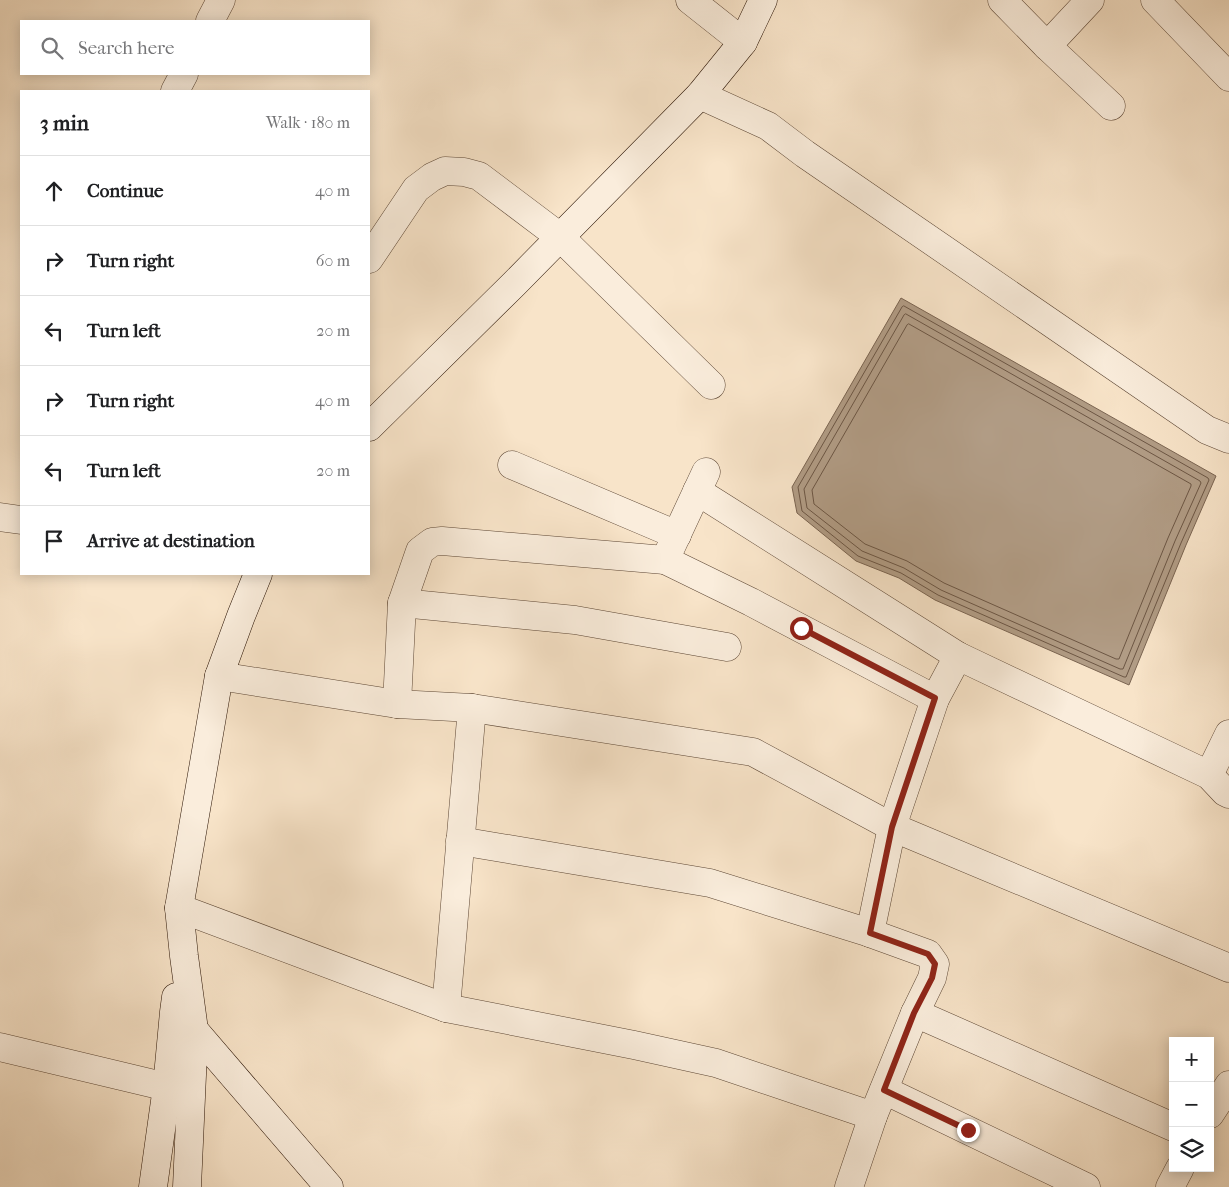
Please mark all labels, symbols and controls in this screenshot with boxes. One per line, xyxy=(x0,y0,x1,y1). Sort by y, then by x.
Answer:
search box xyxy=(20,20,370,75)
icon: search xyxy=(38,34,66,62)
text: Search here xyxy=(78,37,174,59)
text: 3 min xyxy=(40,111,89,135)
text: Walk · 180 m xyxy=(266,113,350,132)
icon: ahead xyxy=(40,177,68,205)
text: Continue xyxy=(87,180,163,202)
text: 40 m xyxy=(315,181,350,200)
icon: right xyxy=(40,247,68,275)
text: Turn right xyxy=(87,250,174,272)
text: 60 m xyxy=(316,251,350,270)
icon: left xyxy=(40,317,68,345)
text: Turn left xyxy=(87,320,161,342)
text: 20 m xyxy=(316,321,350,340)
icon: right xyxy=(40,387,68,415)
text: Turn right xyxy=(87,390,174,412)
text: 40 m xyxy=(315,391,350,410)
icon: left xyxy=(40,457,68,485)
text: Turn left xyxy=(87,460,161,482)
text: 20 m xyxy=(316,461,350,480)
icon: arrive xyxy=(40,527,68,555)
text: Arrive at destination xyxy=(87,530,255,552)
route start xyxy=(790,617,813,640)
map controls xyxy=(1169,1037,1214,1172)
button: + xyxy=(1169,1037,1214,1082)
button: − xyxy=(1169,1082,1214,1127)
route end xyxy=(957,1119,980,1142)
button: layers xyxy=(1169,1127,1214,1172)

